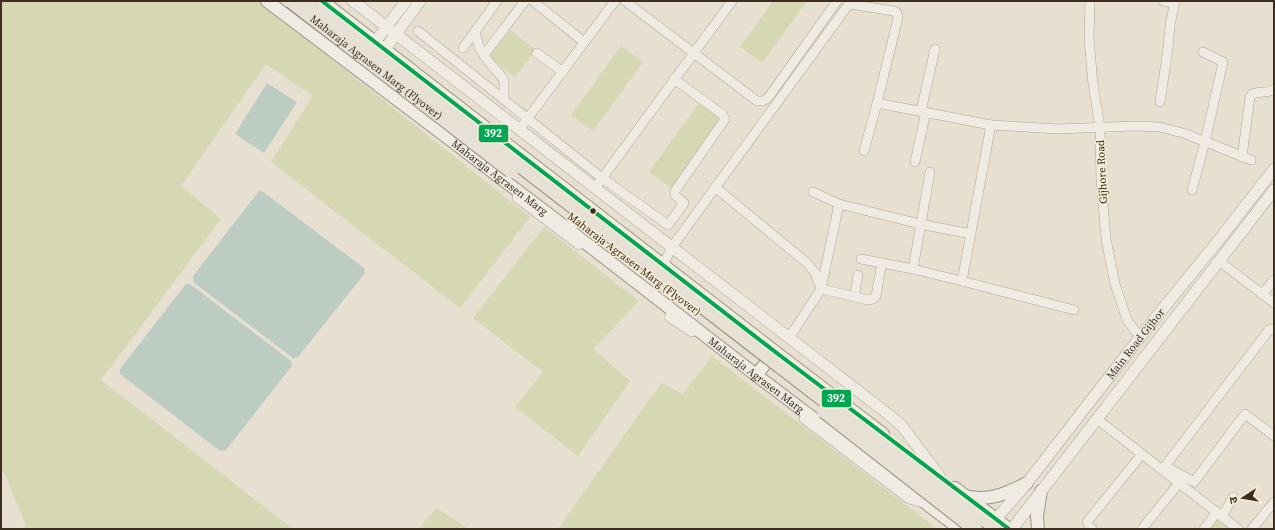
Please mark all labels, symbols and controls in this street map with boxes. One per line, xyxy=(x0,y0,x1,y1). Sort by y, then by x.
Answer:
street label: Maharaja Agrasen Marg (Flyover) xyxy=(307,11,446,123)
line badge: 392 xyxy=(478,124,509,143)
text: 392 xyxy=(484,126,502,141)
street label: Maharaja Agrasen Marg xyxy=(449,136,551,219)
street label: Gijhore Road xyxy=(1093,139,1111,204)
unlabelled marker xyxy=(588,206,598,216)
street label: Maharaja Agrasen Marg (Flyover) xyxy=(564,209,704,319)
street label: Main Road Gijhor xyxy=(1103,305,1168,382)
street label: Maharaja Agrasen Marg xyxy=(705,333,808,417)
line badge: 392 xyxy=(821,389,852,408)
text: 392 xyxy=(827,391,845,406)
north arrow xyxy=(1223,478,1263,518)
text: उ xyxy=(1226,495,1242,505)

